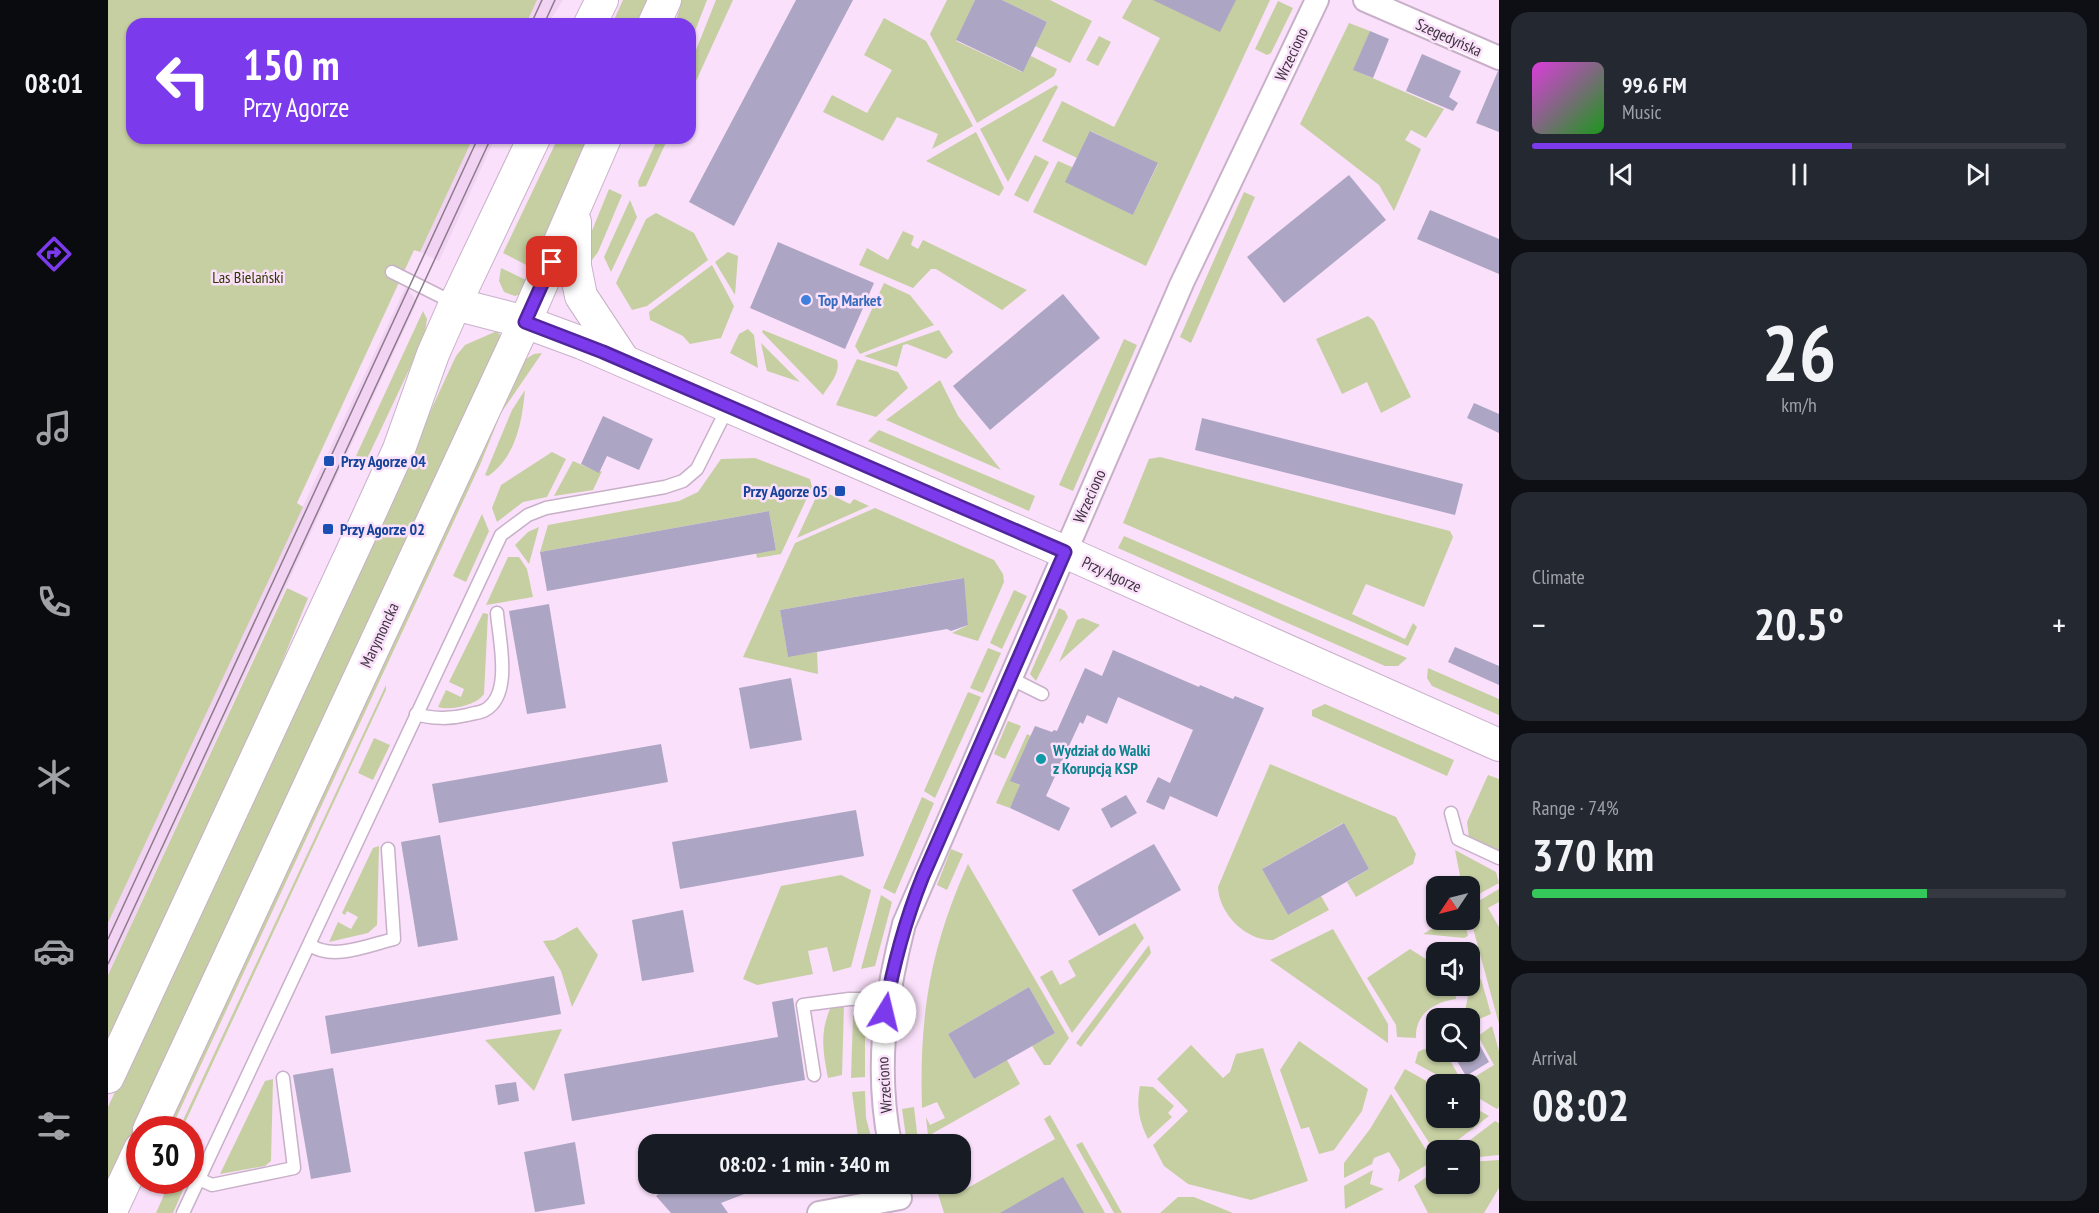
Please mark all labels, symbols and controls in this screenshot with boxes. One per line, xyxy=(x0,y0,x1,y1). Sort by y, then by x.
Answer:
street label: Szegedyńska xyxy=(1413,14,1485,60)
street label: Wrzeciono xyxy=(1270,24,1312,84)
text: 150 m xyxy=(243,37,340,92)
icon: left xyxy=(144,42,222,120)
text: 08:01 xyxy=(25,66,83,100)
text: 99.6 FM xyxy=(1622,71,1687,99)
text: Przy Agorze xyxy=(243,90,350,124)
text: Music xyxy=(1622,99,1662,125)
icon: previous xyxy=(1605,158,1638,191)
icon: pause xyxy=(1783,158,1816,191)
icon: next xyxy=(1961,158,1994,191)
icon: directions xyxy=(33,233,75,275)
pin xyxy=(526,236,577,287)
icon: arrive xyxy=(535,245,568,278)
park label: Las Bielański xyxy=(212,267,284,287)
place label: Top Market xyxy=(818,290,882,310)
marker: Top Market xyxy=(799,293,813,307)
text: 26 xyxy=(1762,302,1836,403)
text: km/h xyxy=(1781,392,1817,418)
icon: music xyxy=(33,407,75,449)
place label: Przy Agorze 04 xyxy=(341,451,426,471)
marker: Przy Agorze 04 xyxy=(322,454,336,468)
street label: Wrzeciono xyxy=(1068,466,1110,526)
place label: Przy Agorze 05 xyxy=(743,481,828,501)
marker: Przy Agorze 05 xyxy=(833,484,847,498)
place label: Przy Agorze 02 xyxy=(340,519,425,539)
marker: Przy Agorze 02 xyxy=(321,522,335,536)
street label: Przy Agorze xyxy=(1079,552,1145,596)
text: Climate xyxy=(1532,564,1585,590)
icon: phone xyxy=(33,581,75,623)
text: 20.5° xyxy=(1754,594,1844,652)
street label: Marymoncka xyxy=(355,599,403,671)
text: − xyxy=(1532,603,1546,646)
text: + xyxy=(2052,603,2066,646)
place label: Wydział do Walki z Korupcją KSP xyxy=(1052,740,1151,778)
marker: Wydział do Walki z Korupcją KSP xyxy=(1034,752,1048,766)
icon: climate xyxy=(33,756,75,798)
text: Range · 74% xyxy=(1532,795,1619,821)
text: 370 km xyxy=(1532,825,1654,883)
north arrow xyxy=(1426,876,1480,930)
map controls xyxy=(1426,876,1480,1194)
icon: car xyxy=(33,930,75,972)
button: sound xyxy=(1426,942,1480,996)
position arrow xyxy=(853,980,917,1044)
button: search xyxy=(1426,1008,1480,1062)
text: Arrival xyxy=(1532,1045,1577,1071)
street label: Wrzeciono xyxy=(872,1056,896,1114)
button: + xyxy=(1426,1074,1480,1128)
text: 08:02 xyxy=(1532,1075,1629,1133)
icon: filters xyxy=(33,1105,75,1147)
speed limit sign: 30 xyxy=(126,1116,204,1194)
button: − xyxy=(1426,1140,1480,1194)
text: 08:02 · 1 min · 340 m xyxy=(719,1150,890,1178)

